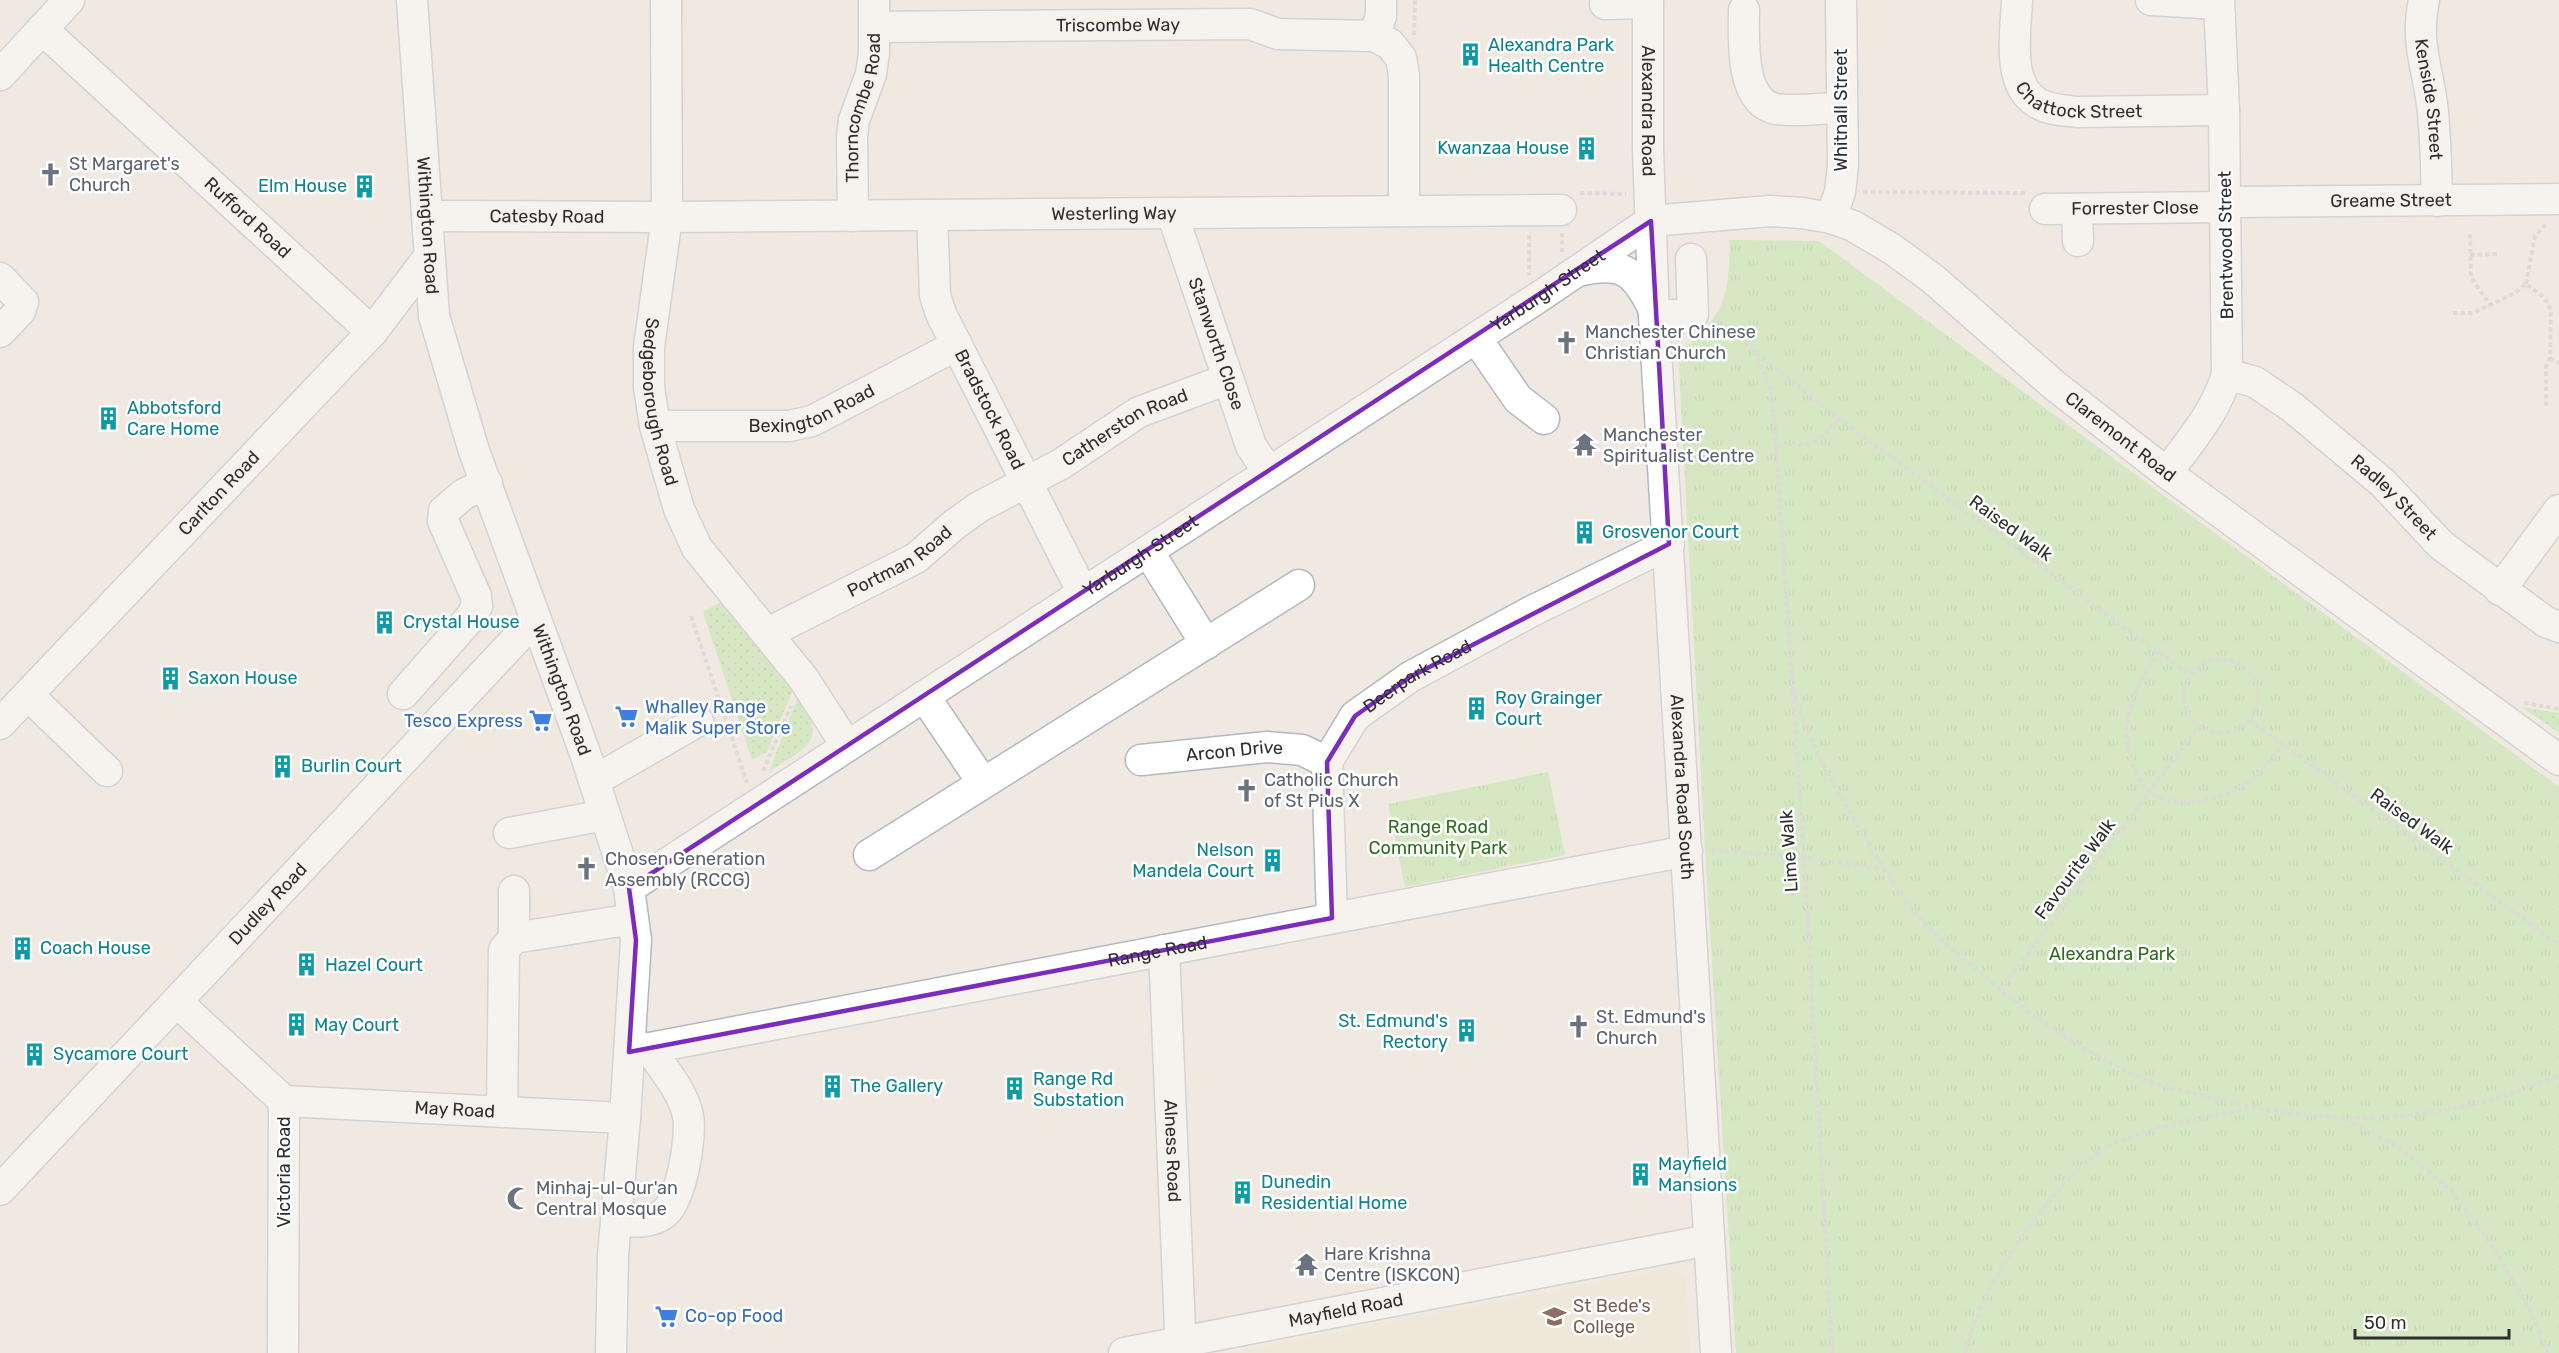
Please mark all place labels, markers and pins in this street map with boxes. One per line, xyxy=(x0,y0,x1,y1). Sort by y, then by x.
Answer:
place label: Alexandra Park Health Centre xyxy=(1488,34,1615,77)
building icon: Alexandra Park Health Centre xyxy=(1457,42,1483,68)
building icon: Kwanzaa House xyxy=(1574,135,1600,161)
place label: Kwanzaa House xyxy=(1437,137,1569,159)
place label: St Margaret's Church xyxy=(69,153,180,196)
church icon: St Margaret's Church xyxy=(38,161,64,187)
building icon: Elm House xyxy=(352,173,378,199)
place label: Elm House xyxy=(258,175,347,197)
place label: Manchester Chinese Christian Church xyxy=(1585,321,1756,364)
church icon: Manchester Chinese Christian Church xyxy=(1554,329,1580,355)
place label: Abbotsford Care Home xyxy=(127,397,221,440)
building icon: Abbotsford Care Home xyxy=(96,405,122,431)
place label: Manchester Spiritualist Centre xyxy=(1603,424,1754,467)
temple icon: Manchester Spiritualist Centre xyxy=(1572,432,1598,458)
building icon: Grosvenor Court xyxy=(1571,519,1597,545)
place label: Grosvenor Court xyxy=(1602,521,1739,543)
building icon: Crystal House xyxy=(372,609,398,635)
place label: Crystal House xyxy=(403,611,520,633)
building icon: Saxon House xyxy=(157,665,183,691)
place label: Saxon House xyxy=(188,667,298,689)
place label: Roy Grainger Court xyxy=(1495,687,1602,730)
building icon: Roy Grainger Court xyxy=(1464,695,1490,721)
place label: Whalley Range Malik Super Store xyxy=(645,696,790,739)
supermarket icon: Whalley Range Malik Super Store xyxy=(614,704,640,730)
supermarket icon: Tesco Express xyxy=(528,708,554,734)
place label: Tesco Express xyxy=(404,710,523,732)
building icon: Burlin Court xyxy=(270,753,296,779)
place label: Burlin Court xyxy=(301,755,402,777)
place label: Catholic Church of St Pius X xyxy=(1264,769,1399,812)
church icon: Catholic Church of St Pius X xyxy=(1233,777,1259,803)
place label: Nelson Mandela Court xyxy=(1132,839,1254,882)
building icon: Nelson Mandela Court xyxy=(1259,847,1285,873)
place label: Chosen Generation Assembly (RCCG) xyxy=(605,848,765,891)
church icon: Chosen Generation Assembly (RCCG) xyxy=(574,856,600,882)
building icon: Coach House xyxy=(9,935,35,961)
place label: Coach House xyxy=(40,937,151,959)
building icon: Hazel Court xyxy=(294,952,320,978)
place label: Hazel Court xyxy=(325,954,423,976)
place label: St. Edmund's Church xyxy=(1596,1006,1706,1049)
place label: St. Edmund's Rectory xyxy=(1338,1010,1448,1053)
building icon: May Court xyxy=(283,1012,309,1038)
place label: May Court xyxy=(314,1014,399,1036)
church icon: St. Edmund's Church xyxy=(1565,1014,1591,1040)
building icon: St. Edmund's Rectory xyxy=(1453,1018,1479,1044)
building icon: Sycamore Court xyxy=(22,1041,48,1067)
place label: Sycamore Court xyxy=(53,1043,188,1065)
place label: Range Rd Substation xyxy=(1033,1068,1124,1111)
building icon: The Gallery xyxy=(819,1073,845,1099)
place label: The Gallery xyxy=(850,1075,943,1097)
building icon: Range Rd Substation xyxy=(1002,1076,1028,1102)
place label: Mayfield Mansions xyxy=(1658,1153,1737,1196)
building icon: Mayfield Mansions xyxy=(1627,1161,1653,1187)
place label: Dunedin Residential Home xyxy=(1261,1171,1407,1214)
place label: Minhaj-ul-Qur'an Central Mosque xyxy=(536,1177,678,1220)
building icon: Dunedin Residential Home xyxy=(1230,1179,1256,1205)
mosque icon: Minhaj-ul-Qur'an Central Mosque xyxy=(505,1185,531,1211)
place label: Hare Krishna Centre (ISKCON) xyxy=(1324,1243,1460,1286)
temple icon: Hare Krishna Centre (ISKCON) xyxy=(1293,1251,1319,1277)
place label: St Bede's College xyxy=(1573,1295,1651,1338)
supermarket icon: Co-op Food xyxy=(654,1303,680,1329)
school or university icon: St Bede's College xyxy=(1542,1303,1568,1329)
place label: Co-op Food xyxy=(685,1305,783,1327)

